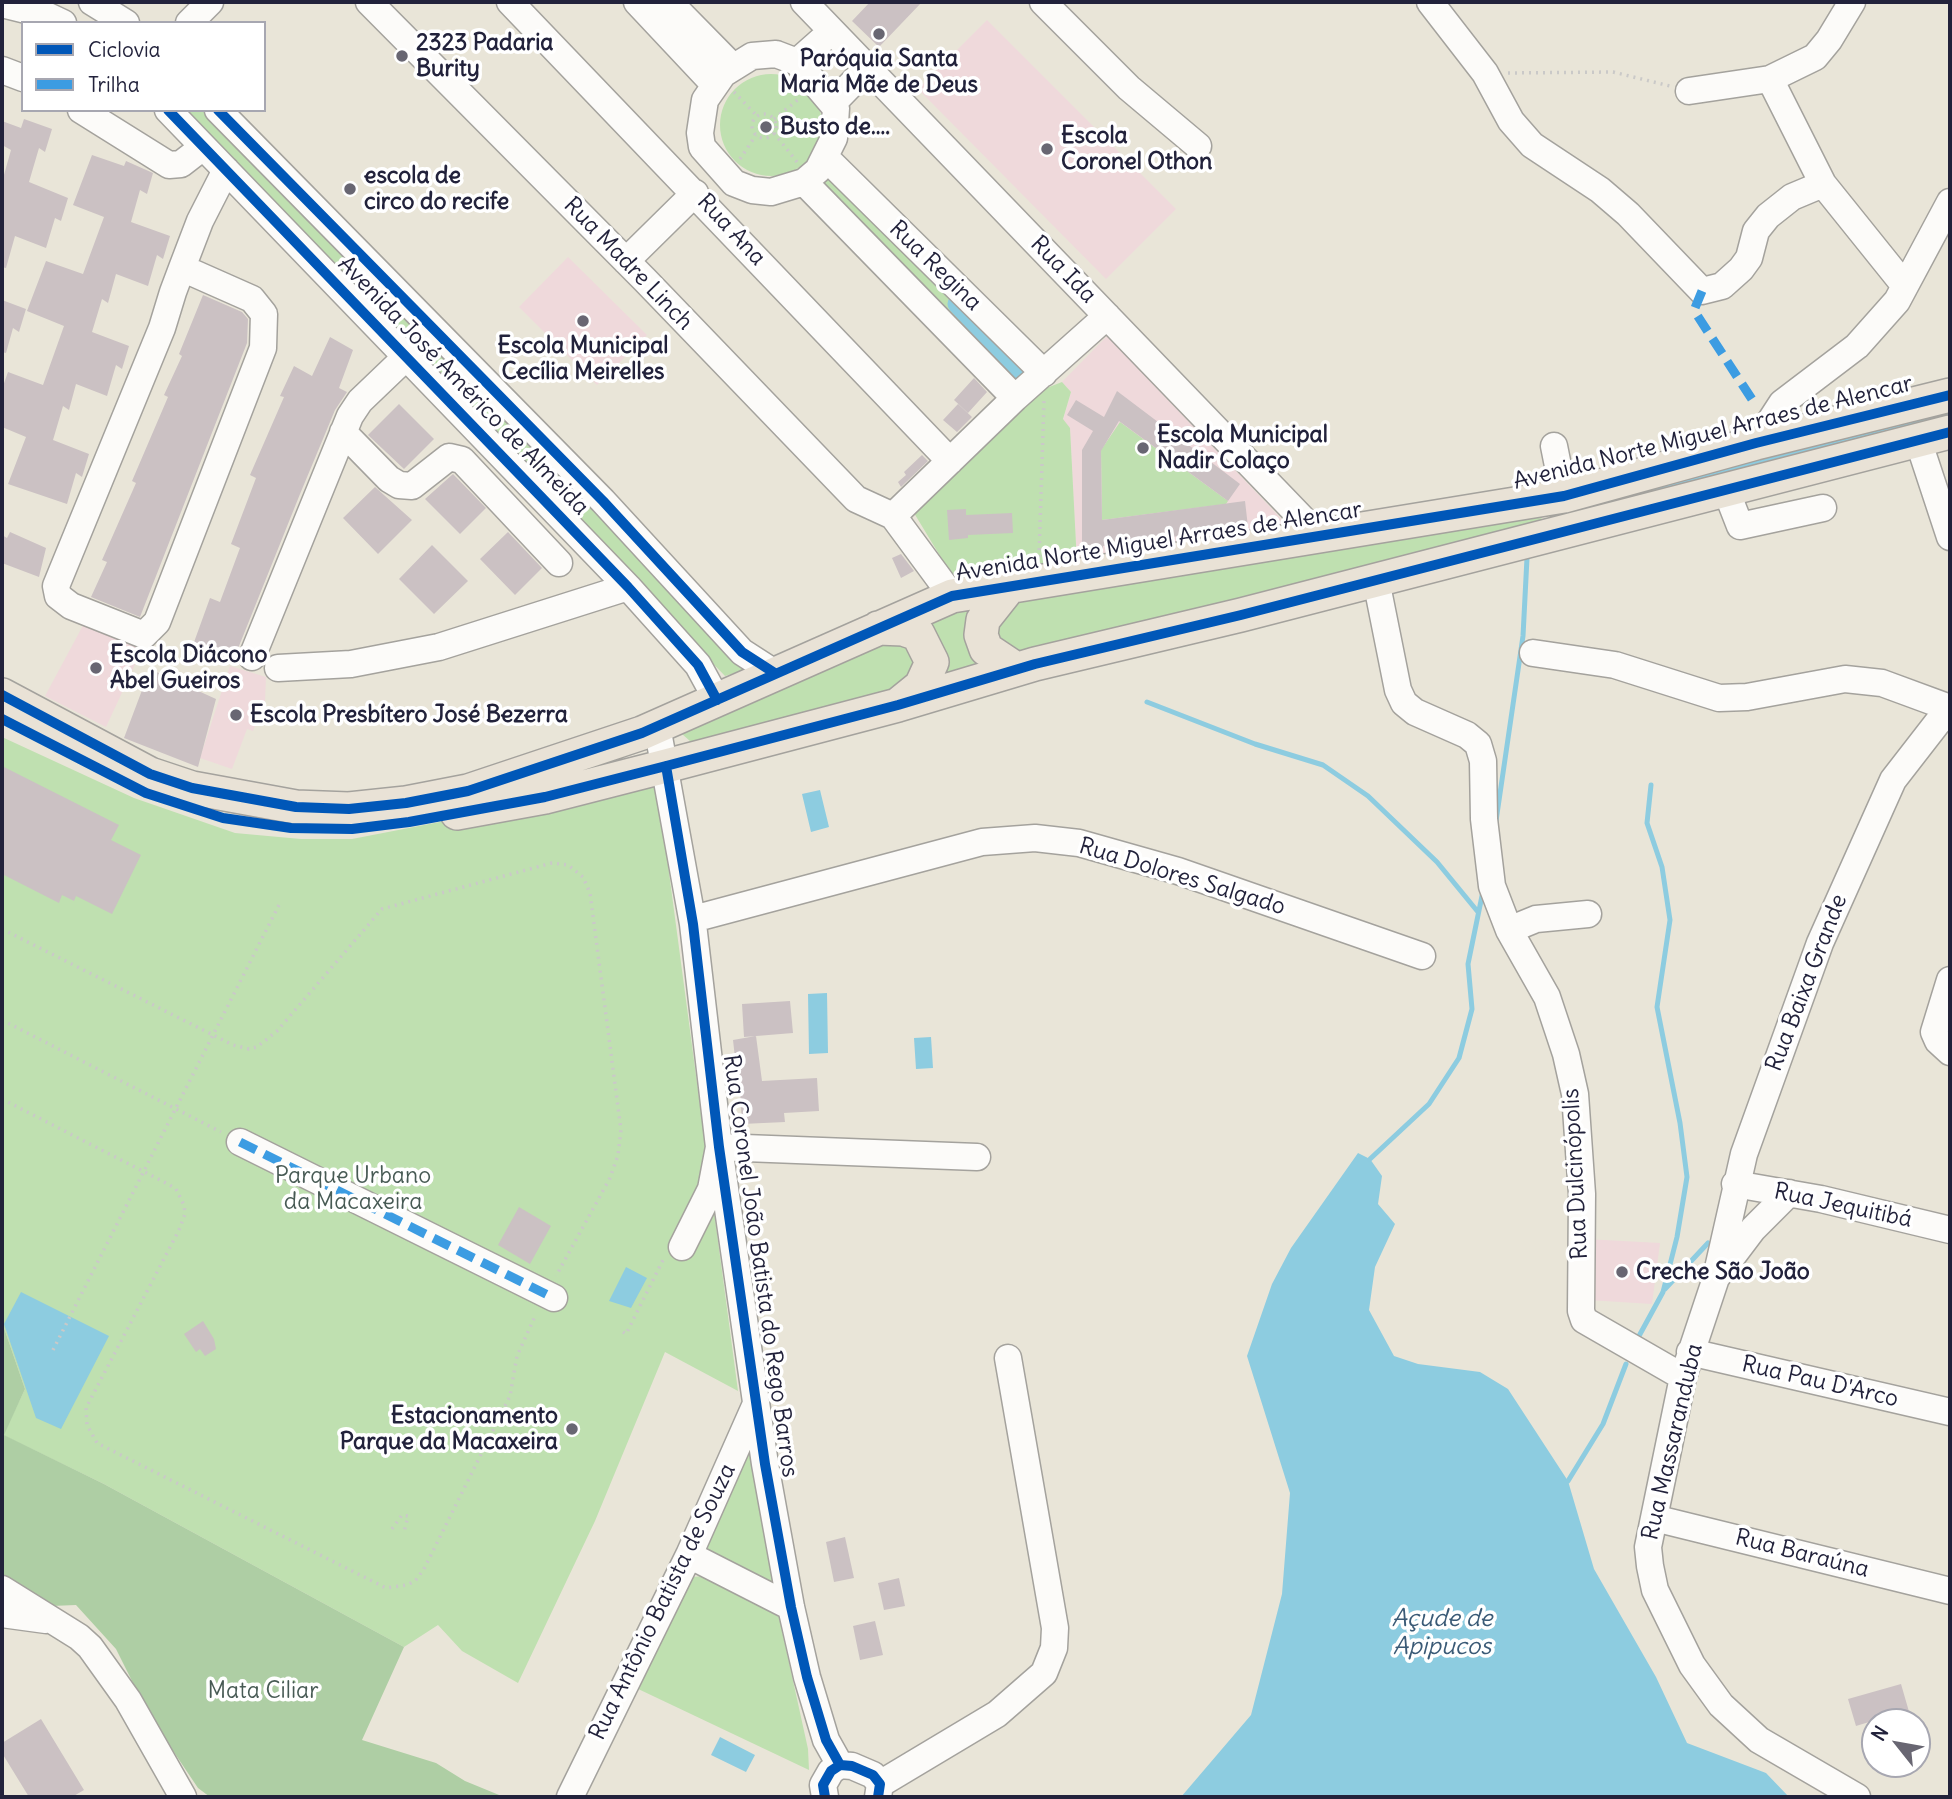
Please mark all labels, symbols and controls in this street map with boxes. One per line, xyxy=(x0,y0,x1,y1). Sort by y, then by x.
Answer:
legend xyxy=(21,21,266,112)
marker: Paróquia Santa Maria Mãe de Deus xyxy=(871,26,887,42)
place label: 2323 Padaria Burity xyxy=(416,29,553,83)
text: Ciclovia xyxy=(88,36,161,63)
place label: Paróquia Santa Maria Mãe de Deus xyxy=(780,45,978,99)
marker: 2323 Padaria Burity xyxy=(394,48,410,64)
text: Trilha xyxy=(88,71,140,98)
place label: Busto de.... xyxy=(780,113,890,141)
marker: Busto de.... xyxy=(758,119,774,135)
place label: Escola Coronel Othon xyxy=(1061,122,1212,176)
marker: Escola Coronel Othon xyxy=(1039,141,1055,157)
place label: escola de circo do recife xyxy=(364,162,509,216)
marker: escola de circo do recife xyxy=(342,181,358,197)
street label: Rua Ana xyxy=(691,189,771,271)
street label: Rua Madre Linch xyxy=(558,192,698,336)
street label: Rua Regina xyxy=(883,215,987,317)
street label: Rua Ida xyxy=(1024,231,1102,309)
street label: Avenida José Américo de Almeida xyxy=(332,251,594,521)
marker: Escola Municipal Cecília Meirelles xyxy=(575,313,591,329)
place label: Escola Municipal Cecília Meirelles xyxy=(498,332,668,386)
street label: Avenida Norte Miguel Arraes de Alencar xyxy=(1510,370,1916,496)
place label: Escola Municipal Nadir Colaço xyxy=(1157,421,1328,475)
marker: Escola Municipal Nadir Colaço xyxy=(1135,440,1151,456)
street label: Avenida Norte Miguel Arraes de Alencar xyxy=(954,496,1364,588)
place label: Escola Diácono Abel Gueiros xyxy=(110,641,267,695)
marker: Escola Diácono Abel Gueiros xyxy=(88,660,104,676)
place label: Escola Presbítero José Bezerra xyxy=(250,701,568,729)
marker: Escola Presbítero José Bezerra xyxy=(228,707,244,723)
street label: Rua Dolores Salgado xyxy=(1076,832,1288,922)
street label: Rua Baixa Grande xyxy=(1761,891,1853,1075)
street label: Rua Coronel João Batista do Rego Barros xyxy=(717,1053,803,1479)
street label: Rua Dulcinópolis xyxy=(1558,1088,1594,1260)
park label: Parque Urbano da Macaxeira xyxy=(275,1162,431,1216)
street label: Rua Jequitibá xyxy=(1771,1178,1915,1234)
place label: Creche São João xyxy=(1636,1258,1810,1286)
marker: Creche São João xyxy=(1614,1264,1630,1280)
street label: Rua Massaranduba xyxy=(1637,1341,1709,1543)
street label: Rua Pau D'Arco xyxy=(1739,1351,1901,1413)
place label: Estacionamento Parque da Macaxeira xyxy=(340,1402,558,1456)
marker: Estacionamento Parque da Macaxeira xyxy=(564,1421,580,1437)
street label: Rua Antônio Batista de Souza xyxy=(584,1459,742,1745)
street label: Rua Baraúna xyxy=(1732,1524,1872,1584)
water label: Açude de Apipucos xyxy=(1391,1605,1493,1661)
park label: Mata Ciliar xyxy=(207,1677,319,1705)
north arrow xyxy=(1861,1708,1931,1778)
text: N xyxy=(1866,1721,1893,1745)

